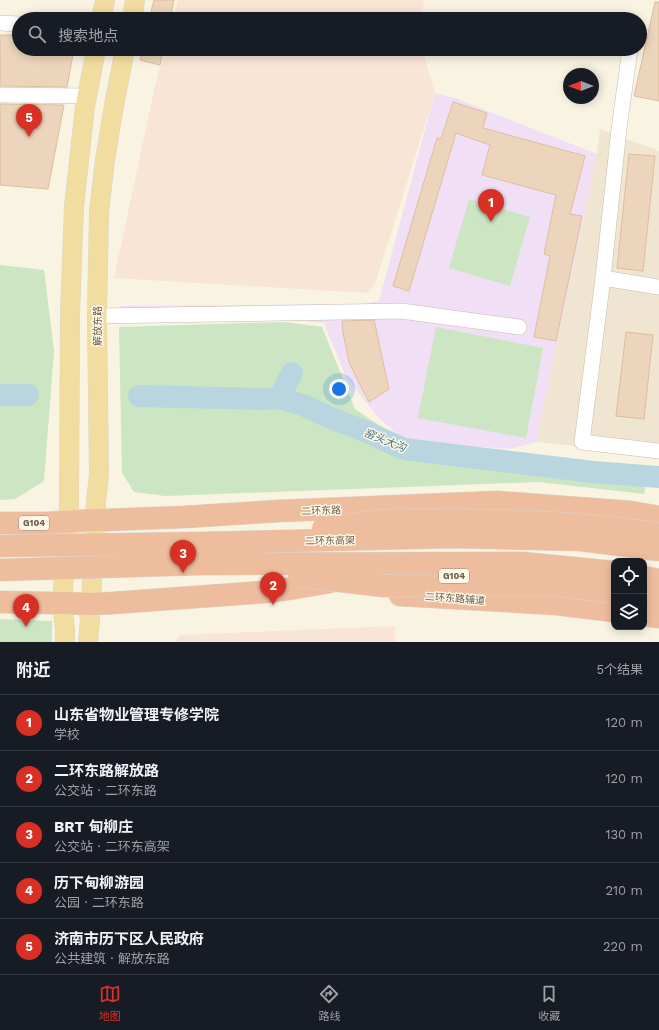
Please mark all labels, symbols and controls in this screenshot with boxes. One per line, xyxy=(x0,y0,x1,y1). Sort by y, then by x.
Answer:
search box xyxy=(12,12,647,56)
icon: search xyxy=(26,23,48,45)
text: 搜索地点 xyxy=(58,27,118,45)
north arrow xyxy=(563,68,599,104)
pin: 5 xyxy=(16,104,42,137)
pin: 1 xyxy=(478,189,504,222)
street label: 解放东路 xyxy=(92,306,103,346)
your location xyxy=(329,379,349,399)
water label: 窑头大沟 xyxy=(362,426,409,455)
street label: 二环东路 xyxy=(301,504,341,517)
road number: G104 xyxy=(19,516,49,530)
street label: 二环东高架 xyxy=(305,535,355,546)
pin: 3 xyxy=(170,540,196,573)
map controls xyxy=(611,558,647,630)
button: locate xyxy=(611,558,647,594)
road number: G104 xyxy=(439,569,469,583)
pin: 2 xyxy=(260,572,286,605)
street label: 二环东路辅道 xyxy=(425,591,485,606)
pin: 4 xyxy=(13,594,39,627)
button: layers xyxy=(611,594,647,630)
text: 附近 xyxy=(16,660,50,680)
text: 5个结果 xyxy=(596,662,643,677)
text: 山东省物业管理专修学院 xyxy=(54,706,219,724)
text: 1 xyxy=(26,715,32,730)
text: 120 m xyxy=(605,715,643,730)
text: 学校 xyxy=(54,727,80,742)
text: 二环东路解放路 xyxy=(54,762,159,780)
text: 2 xyxy=(25,771,33,786)
text: 120 m xyxy=(605,771,643,786)
text: 公交站 · 二环东路 xyxy=(54,783,157,798)
text: BRT 甸柳庄 xyxy=(54,818,133,836)
text: 3 xyxy=(25,827,33,842)
text: 130 m xyxy=(605,827,643,842)
text: 公交站 · 二环东高架 xyxy=(54,839,170,854)
text: 历下甸柳游园 xyxy=(54,874,144,892)
text: 4 xyxy=(25,883,33,898)
text: 210 m xyxy=(605,883,643,898)
text: 公园 · 二环东路 xyxy=(54,895,144,910)
text: 济南市历下区人民政府 xyxy=(54,930,204,948)
text: 5 xyxy=(25,939,33,954)
text: 220 m xyxy=(603,939,643,954)
text: 公共建筑 · 解放东路 xyxy=(54,951,170,966)
tab: 地图 xyxy=(99,983,121,1023)
tab: 路线 xyxy=(318,983,340,1023)
tab: 收藏 xyxy=(538,983,560,1023)

